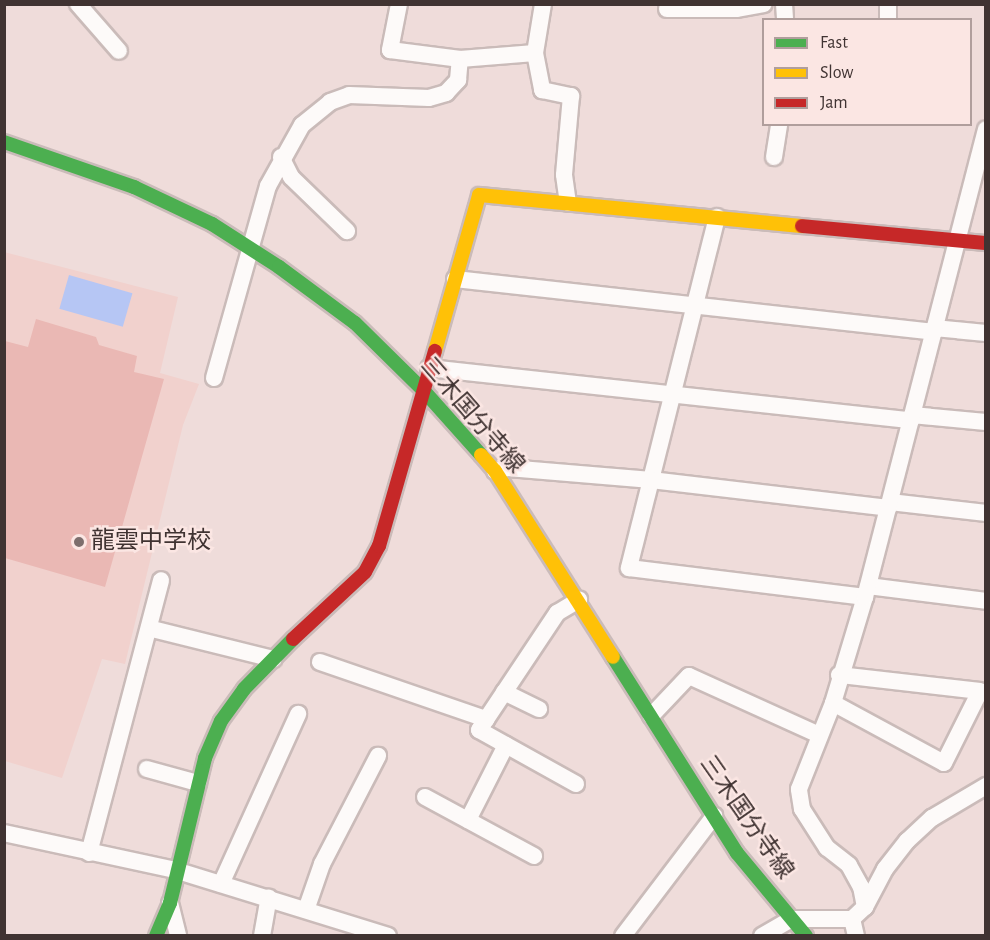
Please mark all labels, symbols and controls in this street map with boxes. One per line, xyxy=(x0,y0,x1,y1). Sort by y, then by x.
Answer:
legend xyxy=(762,18,972,126)
text: Fast xyxy=(820,34,848,52)
text: Slow xyxy=(820,64,853,82)
text: Jam xyxy=(820,94,848,112)
street label: 三木国分寺線 xyxy=(414,352,530,480)
place label: 龍雲中学校 xyxy=(91,528,211,556)
marker: 龍雲中学校 xyxy=(72,535,86,549)
street label: 三木国分寺線 xyxy=(693,751,799,885)

